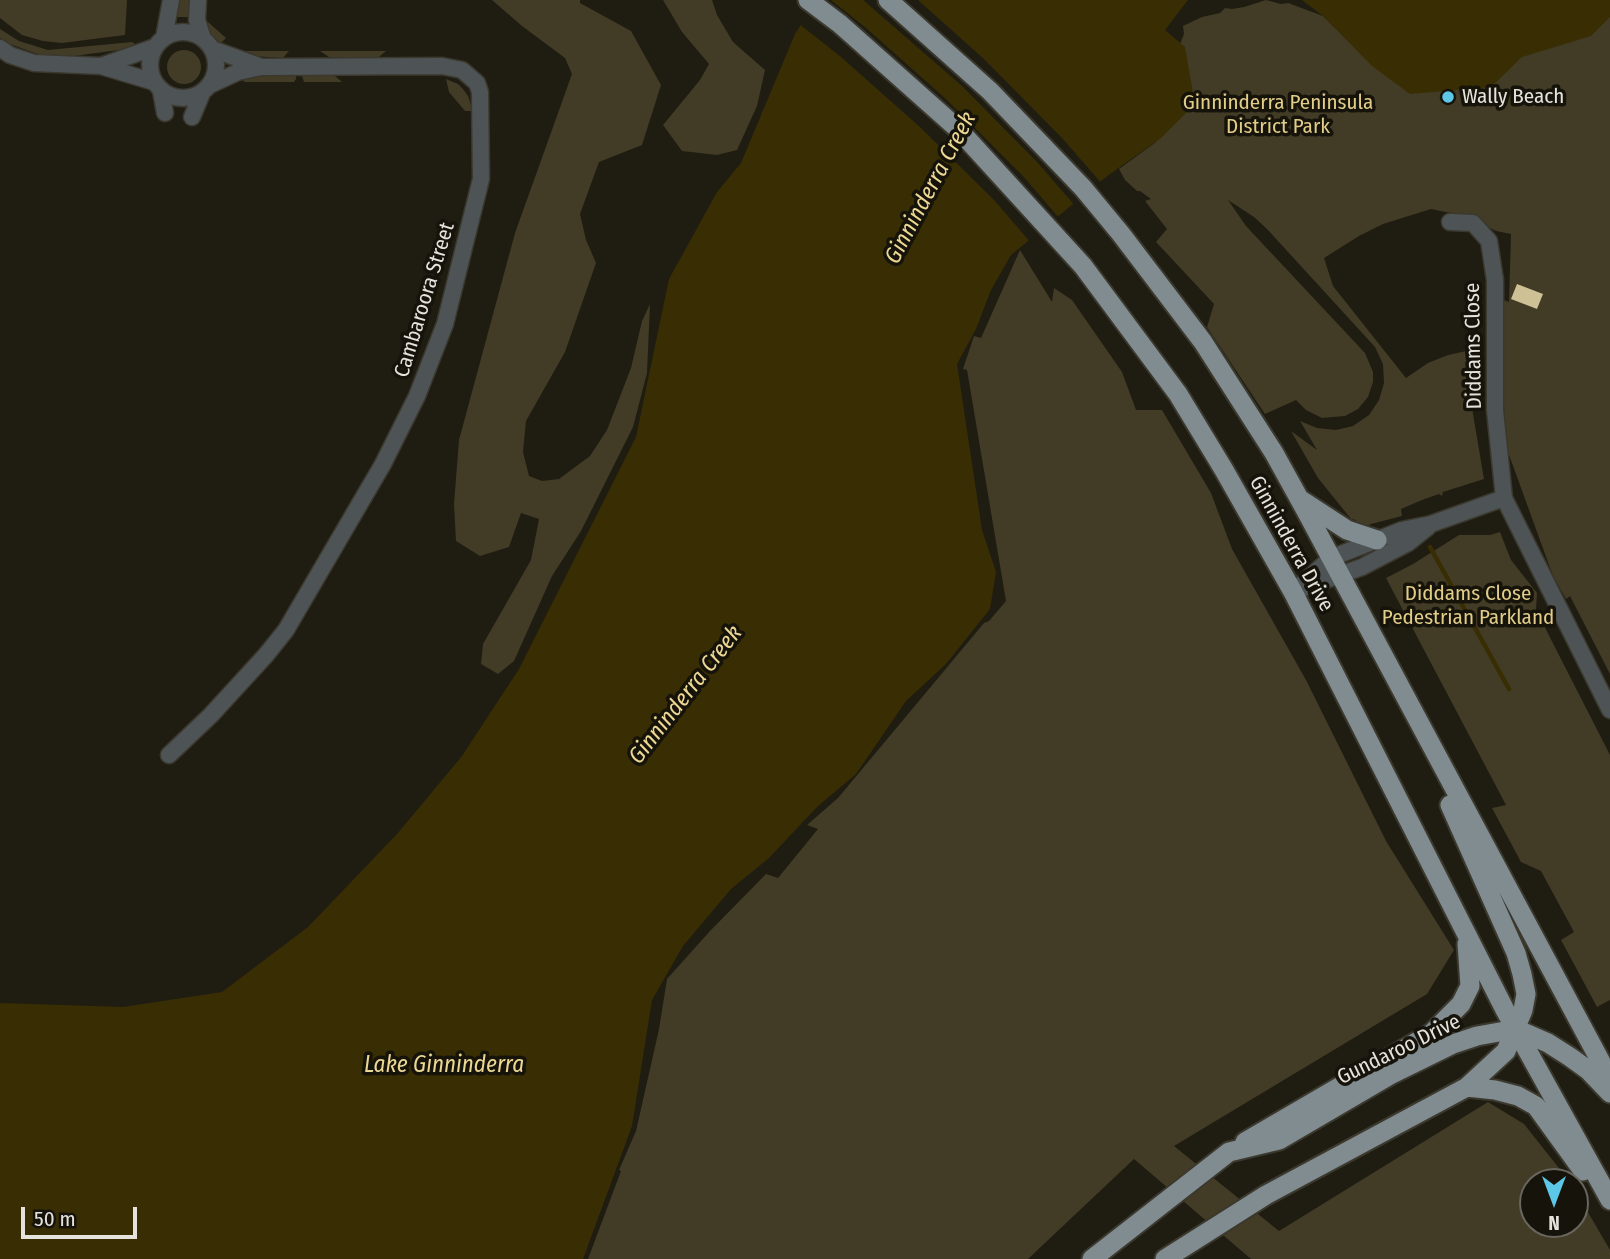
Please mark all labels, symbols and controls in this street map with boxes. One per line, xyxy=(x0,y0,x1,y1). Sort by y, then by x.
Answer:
place label: Wally Beach xyxy=(1462,84,1564,110)
marker: Wally Beach xyxy=(1440,89,1456,105)
park label: Ginninderra Peninsula District Park xyxy=(1183,90,1373,140)
water label: Ginninderra Creek xyxy=(879,107,983,269)
street label: Cambaroora Street xyxy=(389,220,461,380)
street label: Diddams Close xyxy=(1460,282,1488,410)
street label: Ginninderra Drive xyxy=(1243,472,1339,616)
park label: Diddams Close Pedestrian Parkland xyxy=(1382,581,1554,631)
water label: Ginninderra Creek xyxy=(623,620,749,770)
street label: Gundaroo Drive xyxy=(1333,1009,1465,1091)
water label: Lake Ginninderra xyxy=(364,1052,524,1080)
north arrow xyxy=(1519,1168,1589,1238)
scale bar xyxy=(24,1192,140,1236)
text: 50 m xyxy=(34,1206,76,1232)
text: N xyxy=(1548,1211,1560,1234)

